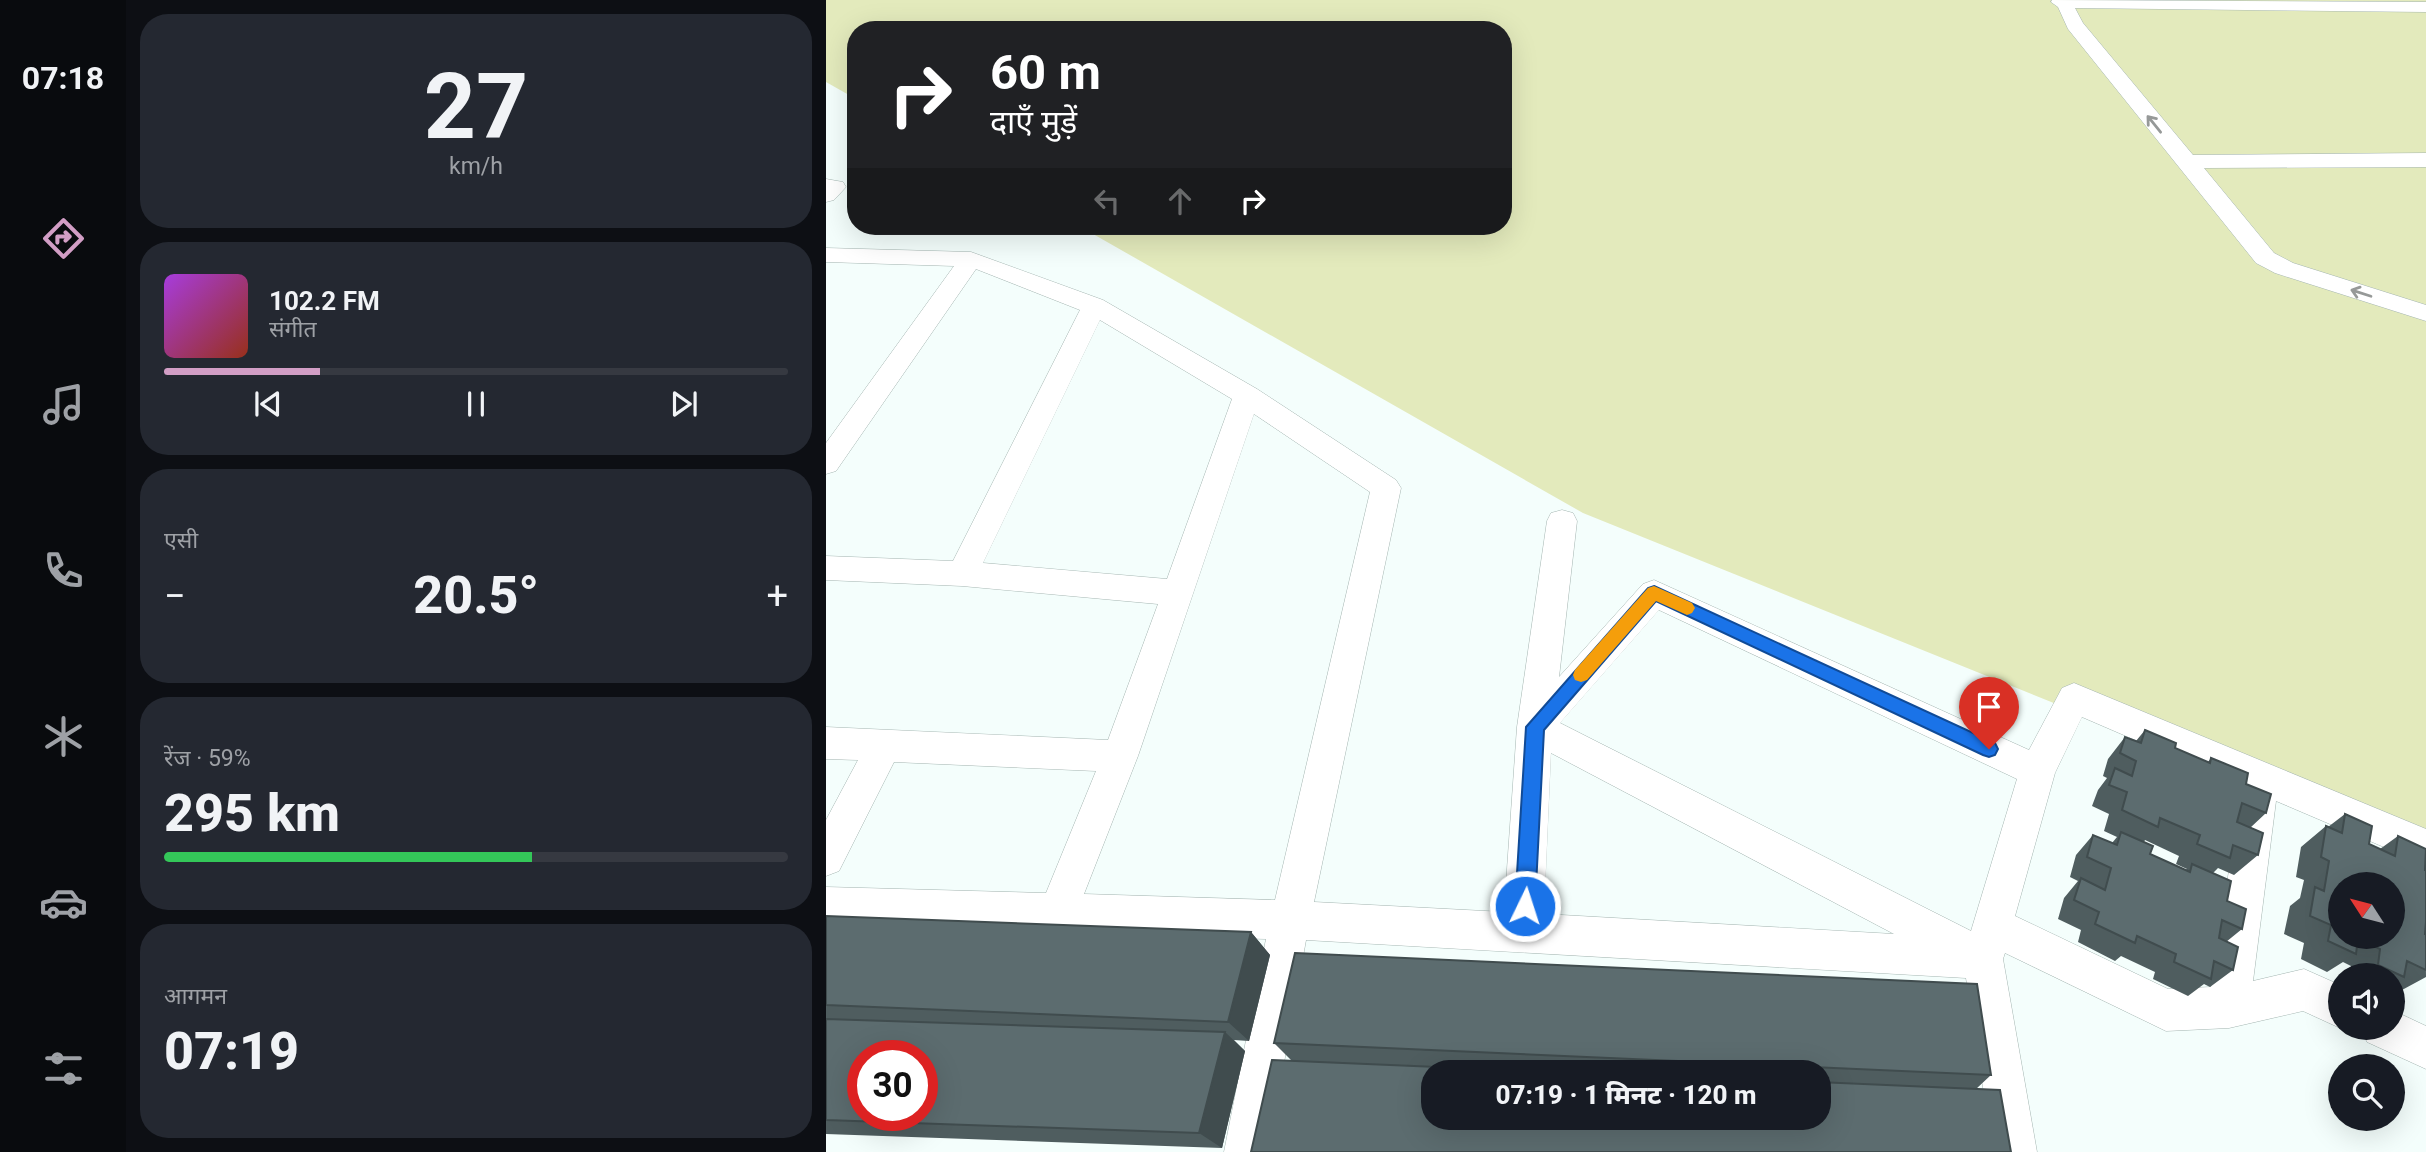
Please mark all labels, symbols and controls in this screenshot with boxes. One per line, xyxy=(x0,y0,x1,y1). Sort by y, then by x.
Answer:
text: 60 m xyxy=(990,44,1101,101)
icon: right xyxy=(875,49,966,140)
text: 27 xyxy=(424,54,528,160)
text: 07:18 xyxy=(22,59,104,97)
text: दाएँ मुड़ें xyxy=(990,103,1077,141)
one-way arrow xyxy=(2147,115,2162,133)
text: km/h xyxy=(449,153,503,180)
icon: left xyxy=(1088,182,1126,220)
icon: ahead xyxy=(1161,182,1199,220)
icon: right xyxy=(1234,182,1272,220)
icon: directions xyxy=(39,214,88,263)
one-way arrow xyxy=(2350,285,2372,298)
text: 102.2 FM xyxy=(269,286,380,316)
text: संगीत xyxy=(269,316,317,343)
icon: music xyxy=(39,380,88,429)
icon: previous xyxy=(249,385,287,423)
icon: pause xyxy=(457,385,495,423)
icon: next xyxy=(665,385,703,423)
text: एसी xyxy=(164,527,198,554)
icon: phone xyxy=(39,546,88,595)
text: 20.5° xyxy=(413,565,539,626)
text: − xyxy=(164,574,186,618)
text: + xyxy=(766,574,788,618)
pin xyxy=(1959,677,2019,749)
icon: arrive xyxy=(1970,688,2008,726)
icon: climate xyxy=(39,712,88,761)
text: रेंज · 59% xyxy=(164,745,251,772)
text: 295 km xyxy=(164,783,340,844)
position arrow xyxy=(1488,869,1562,943)
north arrow xyxy=(2328,872,2404,948)
map controls xyxy=(2328,872,2405,1131)
icon: car xyxy=(39,878,88,927)
button: sound xyxy=(2328,963,2405,1040)
text: आगमन xyxy=(164,983,227,1010)
text: 07:19 xyxy=(164,1021,299,1082)
speed limit sign: 30 xyxy=(847,1040,938,1131)
icon: filters xyxy=(39,1044,88,1093)
button: search xyxy=(2328,1054,2405,1131)
text: 07:19 · 1 मिनट · 120 m xyxy=(1496,1080,1757,1110)

